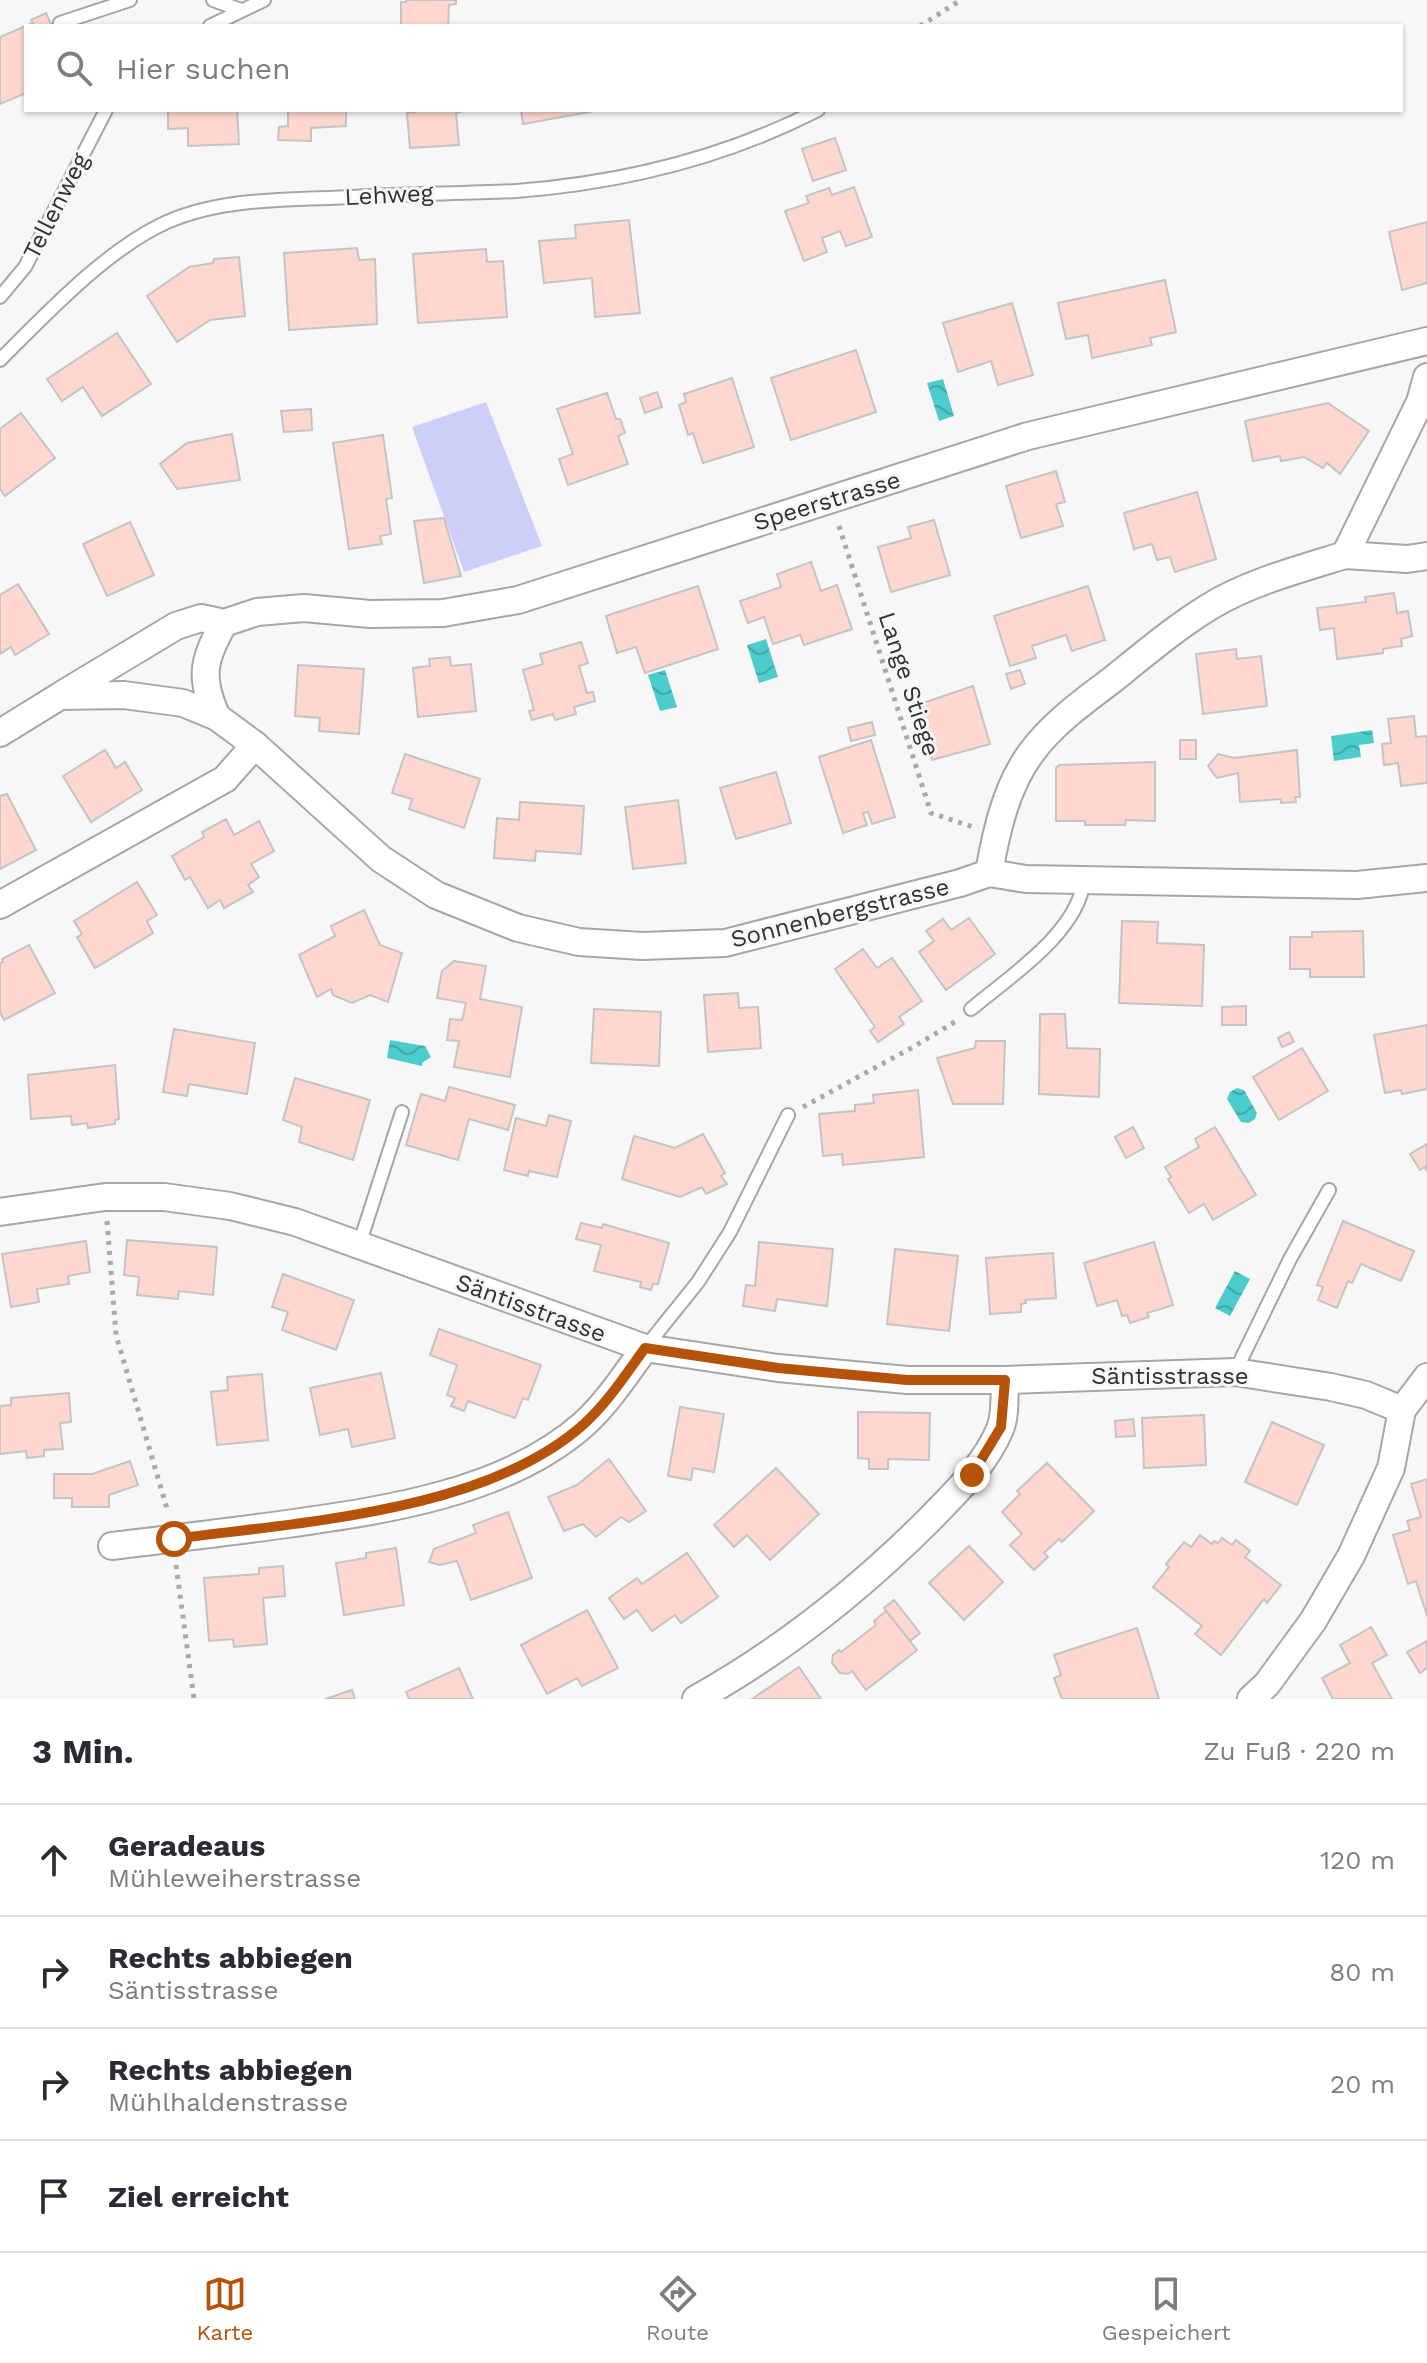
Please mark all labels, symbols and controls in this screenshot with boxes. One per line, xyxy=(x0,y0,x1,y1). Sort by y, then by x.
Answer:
search box xyxy=(24,24,1403,112)
icon: search xyxy=(52,46,96,90)
text: Hier suchen xyxy=(116,51,291,86)
street label: Tellenweg xyxy=(17,148,95,264)
street label: Lehweg xyxy=(344,179,434,211)
street label: Speerstrasse xyxy=(750,465,904,537)
street label: Lange Stiege xyxy=(873,608,945,760)
street label: Sonnenbergstrasse xyxy=(728,872,952,954)
street label: Säntisstrasse xyxy=(452,1268,610,1348)
street label: Säntisstrasse xyxy=(1091,1362,1249,1390)
route end xyxy=(954,1457,990,1493)
route start xyxy=(156,1521,192,1557)
text: 3 Min. xyxy=(32,1731,134,1771)
text: Zu Fuß · 220 m xyxy=(1204,1736,1395,1766)
text: Geradeaus xyxy=(108,1828,265,1863)
icon: ahead xyxy=(32,1838,76,1882)
text: 120 m xyxy=(1320,1845,1395,1875)
text: Mühleweiherstrasse xyxy=(108,1863,361,1893)
text: Rechts abbiegen xyxy=(108,1940,353,1975)
icon: right xyxy=(32,1950,76,1994)
text: 80 m xyxy=(1329,1957,1395,1987)
text: Säntisstrasse xyxy=(108,1975,279,2005)
text: Rechts abbiegen xyxy=(108,2052,353,2087)
icon: right xyxy=(32,2062,76,2106)
text: 20 m xyxy=(1330,2069,1395,2099)
text: Mühlhaldenstrasse xyxy=(108,2087,348,2117)
icon: arrive xyxy=(32,2174,76,2218)
text: Ziel erreicht xyxy=(108,2179,289,2214)
tab: Karte xyxy=(196,2272,253,2345)
tab: Route xyxy=(646,2272,709,2345)
tab: Gespeichert xyxy=(1102,2272,1231,2345)

